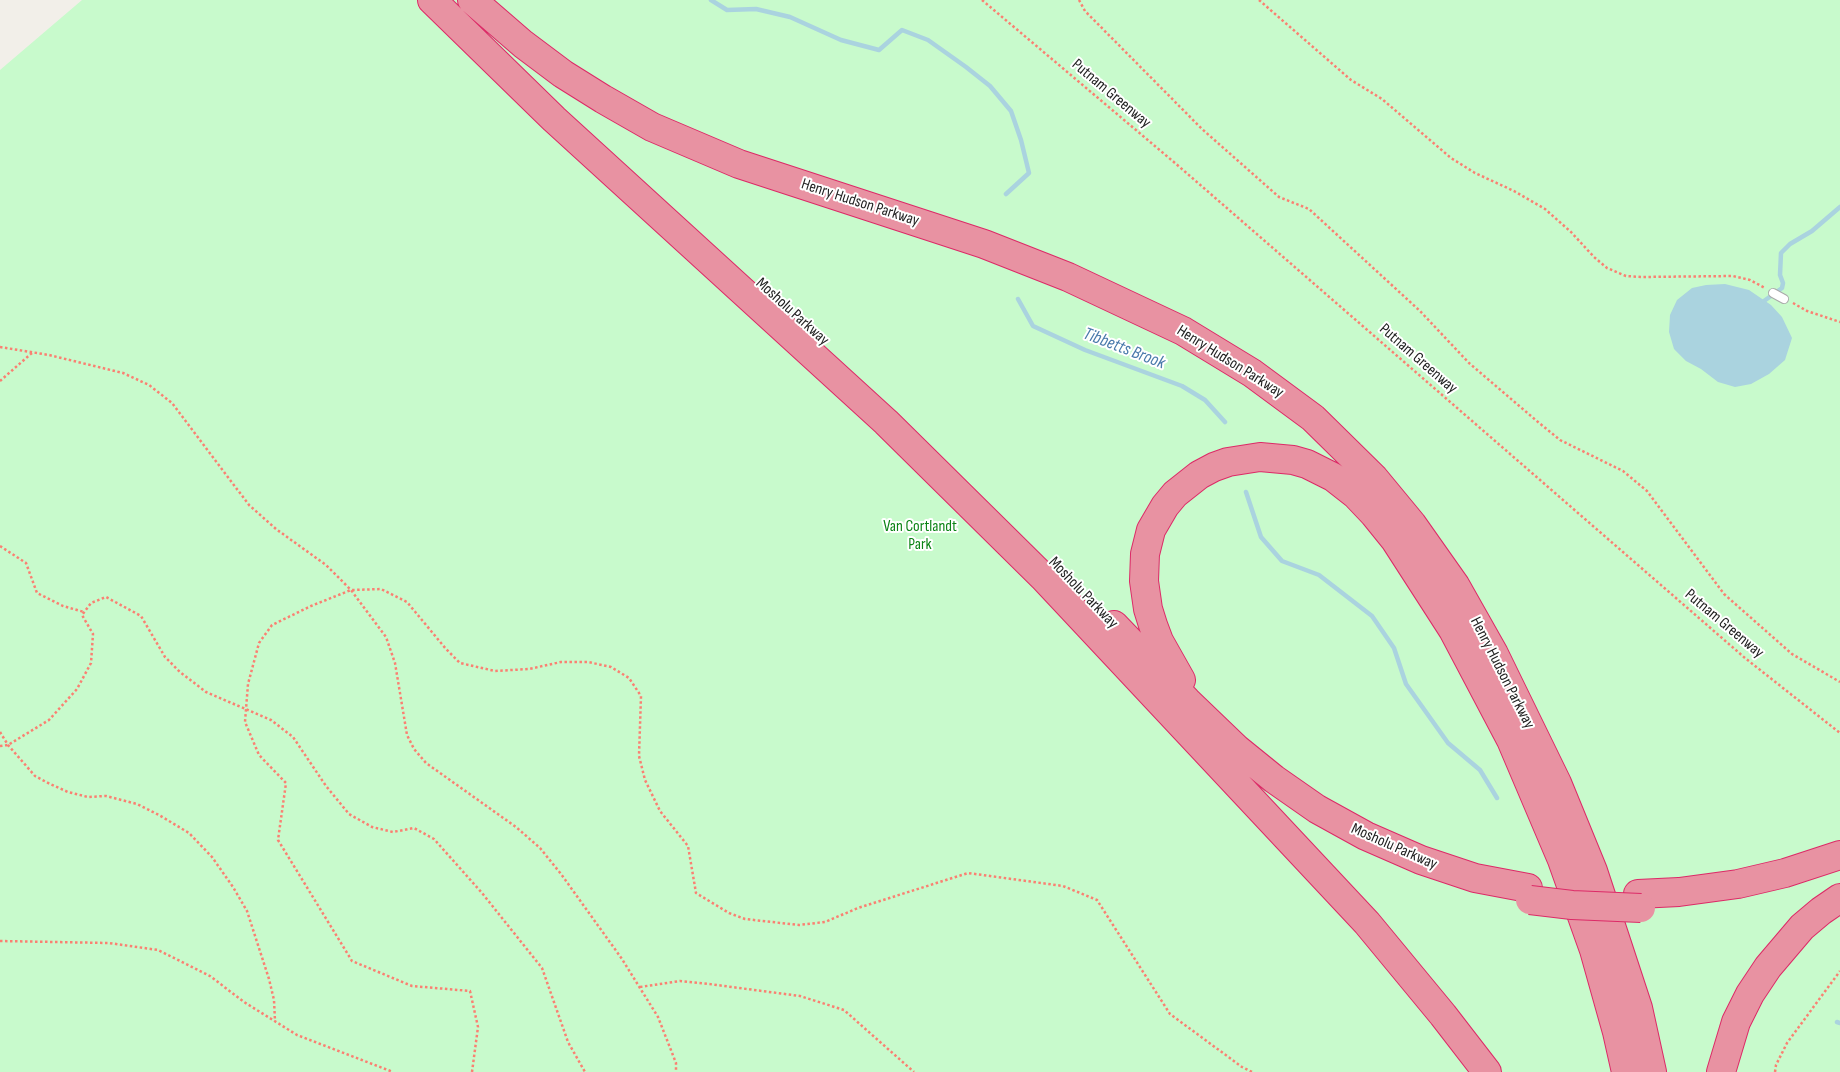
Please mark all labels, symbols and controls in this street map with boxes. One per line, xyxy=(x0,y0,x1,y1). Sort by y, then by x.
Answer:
street label: Putnam Greenway xyxy=(1068,55,1154,133)
street label: Henry Hudson Parkway xyxy=(799,175,921,231)
street label: Mosholu Parkway xyxy=(751,274,833,350)
street label: Putnam Greenway xyxy=(1375,320,1461,398)
street label: Henry Hudson Parkway xyxy=(1173,321,1287,403)
water label: Tibbetts Brook xyxy=(1080,324,1168,374)
park label: Van Cortlandt Park xyxy=(883,517,957,555)
street label: Mosholu Parkway xyxy=(1044,553,1122,633)
street label: Putnam Greenway xyxy=(1681,585,1767,663)
street label: Henry Hudson Parkway xyxy=(1466,614,1538,732)
street label: Mosholu Parkway xyxy=(1348,820,1440,874)

